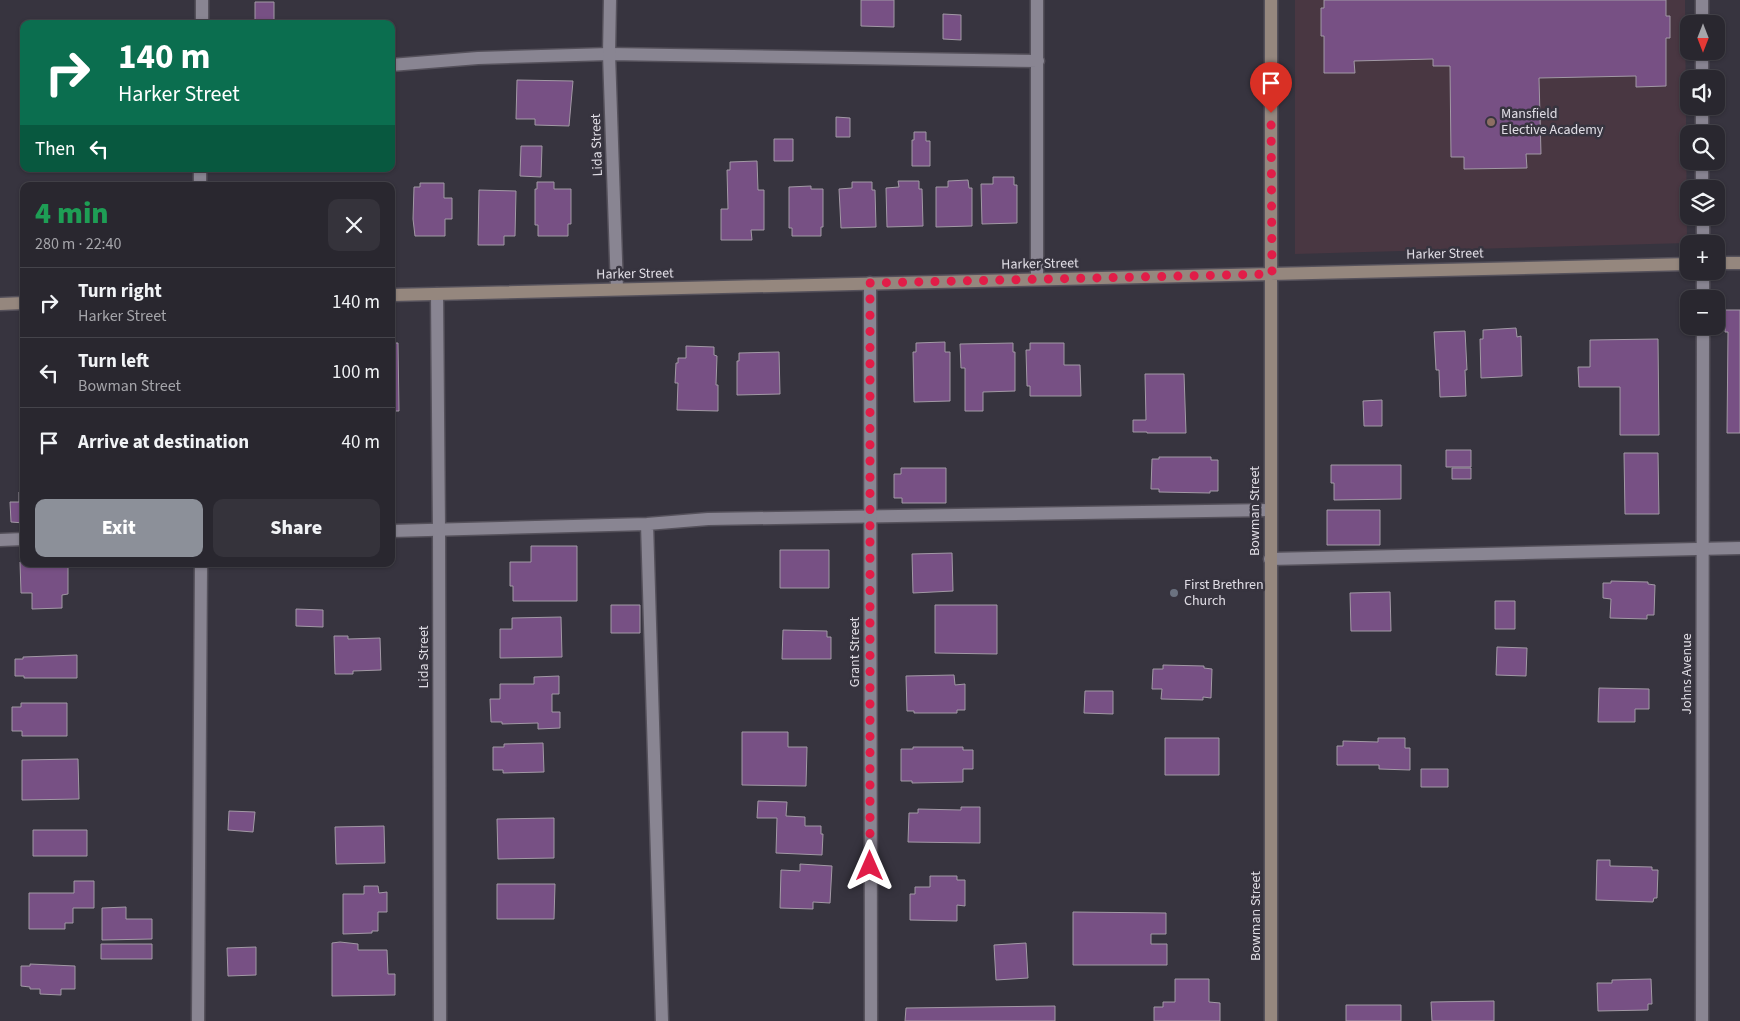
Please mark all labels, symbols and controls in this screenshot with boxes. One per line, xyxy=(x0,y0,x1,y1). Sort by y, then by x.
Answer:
north arrow xyxy=(1680,15,1725,60)
map controls xyxy=(1680,15,1725,335)
text: 140 m xyxy=(118,32,210,82)
icon: right xyxy=(35,40,100,105)
pin xyxy=(1250,62,1292,113)
icon: arrive xyxy=(1257,69,1285,97)
button: sound xyxy=(1680,70,1725,115)
text: Harker Street xyxy=(118,78,240,110)
place label: Mansfield Elective Academy xyxy=(1501,104,1604,140)
street label: Lida Street xyxy=(586,113,608,177)
marker: Mansfield Elective Academy xyxy=(1485,116,1497,128)
button: search xyxy=(1680,125,1725,170)
icon: left xyxy=(85,135,113,163)
text: Then xyxy=(35,136,75,163)
button: layers xyxy=(1680,180,1725,225)
text: 4 min xyxy=(35,192,109,235)
button: close xyxy=(328,199,380,251)
text: 280 m · 22:40 xyxy=(35,233,122,255)
button: + xyxy=(1680,235,1725,280)
street label: Harker Street xyxy=(1406,243,1484,265)
street label: Harker Street xyxy=(1001,253,1079,275)
street label: Harker Street xyxy=(596,263,674,285)
text: Turn right xyxy=(78,278,162,305)
icon: right xyxy=(35,289,63,317)
text: 140 m xyxy=(332,289,380,316)
button: − xyxy=(1680,290,1725,335)
text: Harker Street xyxy=(78,305,166,327)
text: Turn left xyxy=(78,348,149,375)
icon: left xyxy=(35,359,63,387)
text: 100 m xyxy=(332,359,380,386)
text: Bowman Street xyxy=(78,375,181,397)
icon: arrive xyxy=(35,429,63,457)
text: Arrive at destination xyxy=(78,429,249,456)
text: 40 m xyxy=(342,429,380,456)
street label: Bowman Street xyxy=(1245,466,1265,556)
button: Exit xyxy=(35,499,203,557)
button: Share xyxy=(213,499,380,557)
place label: First Brethren Church xyxy=(1184,575,1264,611)
marker: First Brethren Church xyxy=(1168,587,1180,599)
street label: Grant Street xyxy=(845,616,865,687)
street label: Lida Street xyxy=(414,625,434,688)
street label: Johns Avenue xyxy=(1677,633,1697,715)
position arrow xyxy=(843,839,895,891)
street label: Bowman Street xyxy=(1246,871,1266,961)

